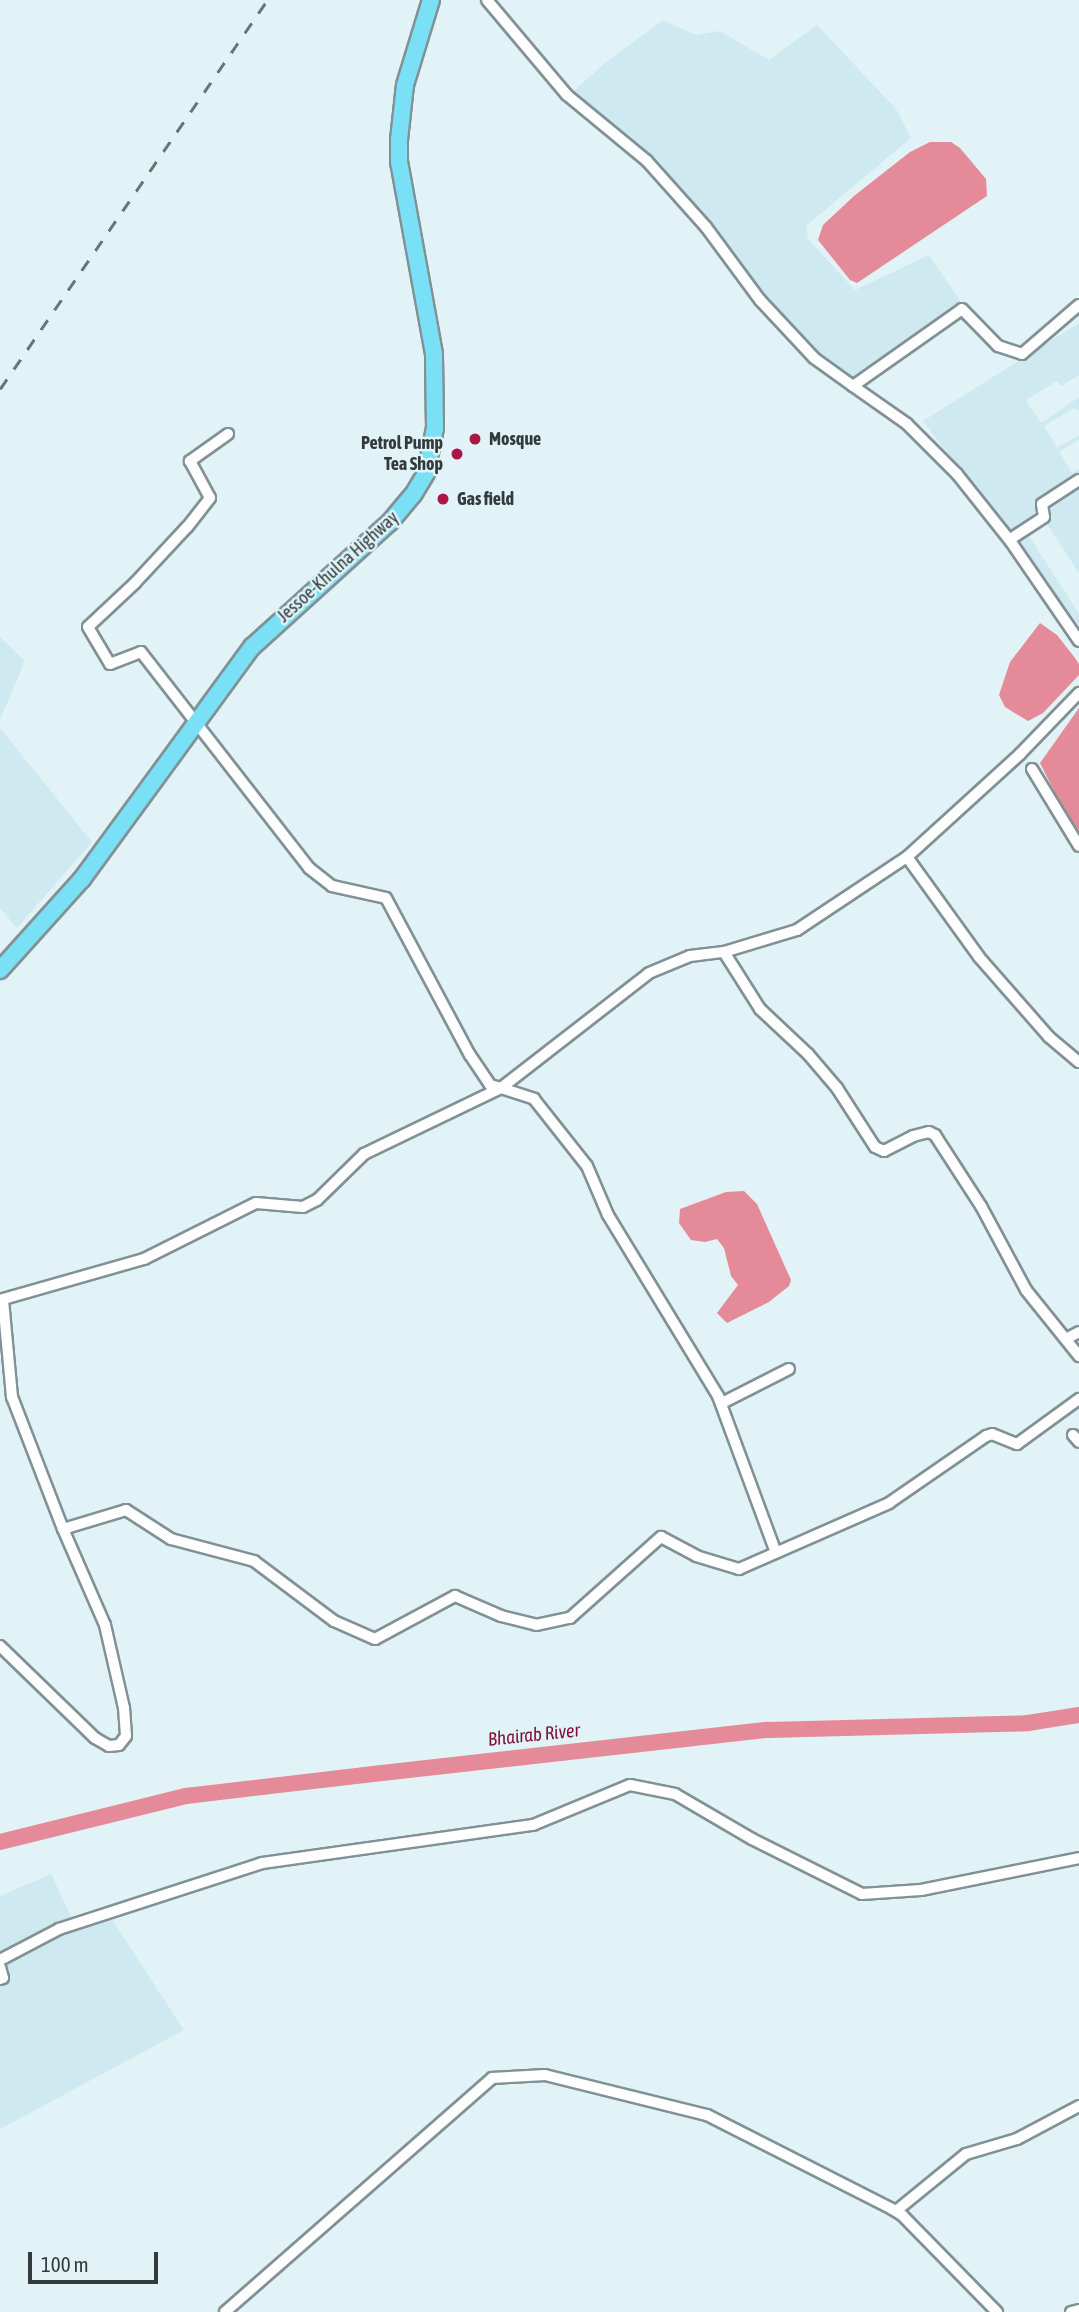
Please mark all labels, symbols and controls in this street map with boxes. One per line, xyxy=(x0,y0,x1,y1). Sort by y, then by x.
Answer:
place label: Mosque xyxy=(489,428,541,450)
marker: Mosque xyxy=(467,431,483,447)
place label: Petrol Pump Tea Shop xyxy=(361,433,443,476)
marker: Petrol Pump Tea Shop xyxy=(449,446,465,462)
place label: Gas field xyxy=(457,488,514,510)
marker: Gas field xyxy=(435,491,451,507)
street label: Jessoe-Khulna Highway xyxy=(273,507,403,627)
water label: Bhairab River xyxy=(487,1719,581,1751)
scale bar xyxy=(32,2238,161,2282)
text: 100 m xyxy=(41,2252,89,2276)

